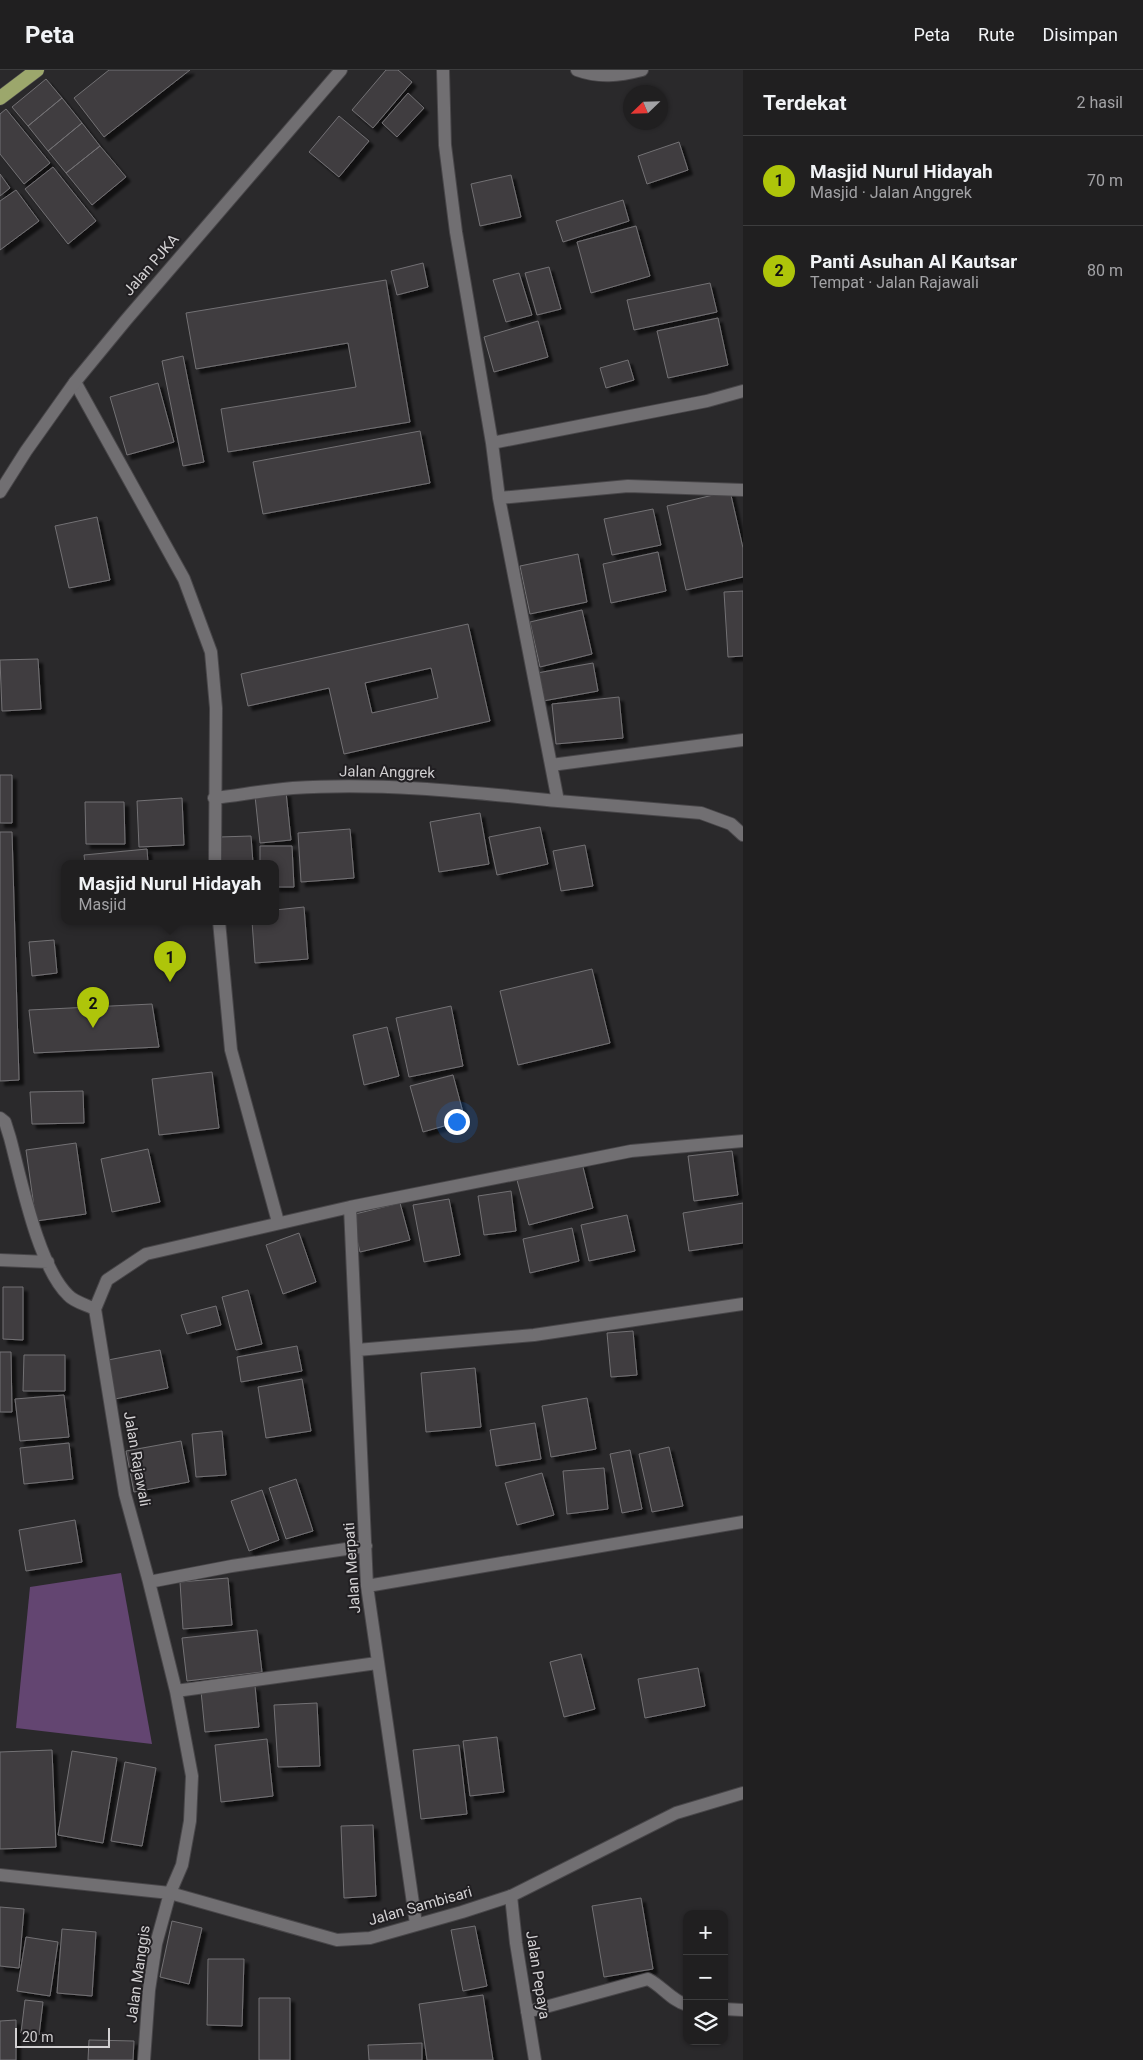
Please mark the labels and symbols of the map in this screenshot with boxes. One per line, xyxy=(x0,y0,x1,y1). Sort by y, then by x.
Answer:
north arrow xyxy=(623,85,668,130)
street label: Jalan PJKA xyxy=(119,230,183,299)
street label: Jalan Anggrek xyxy=(339,762,435,782)
pin: 1 xyxy=(154,941,186,982)
pin: 2 xyxy=(77,987,109,1028)
your location xyxy=(444,1109,470,1135)
street label: Jalan Rajawali xyxy=(120,1410,154,1508)
street label: Jalan Merpati xyxy=(340,1522,364,1614)
street label: Jalan Sambisari xyxy=(366,1883,474,1929)
street label: Jalan Manggis xyxy=(122,1924,154,2024)
street label: Jalan Pepaya xyxy=(522,1930,554,2020)
scale bar xyxy=(15,2025,110,2048)

